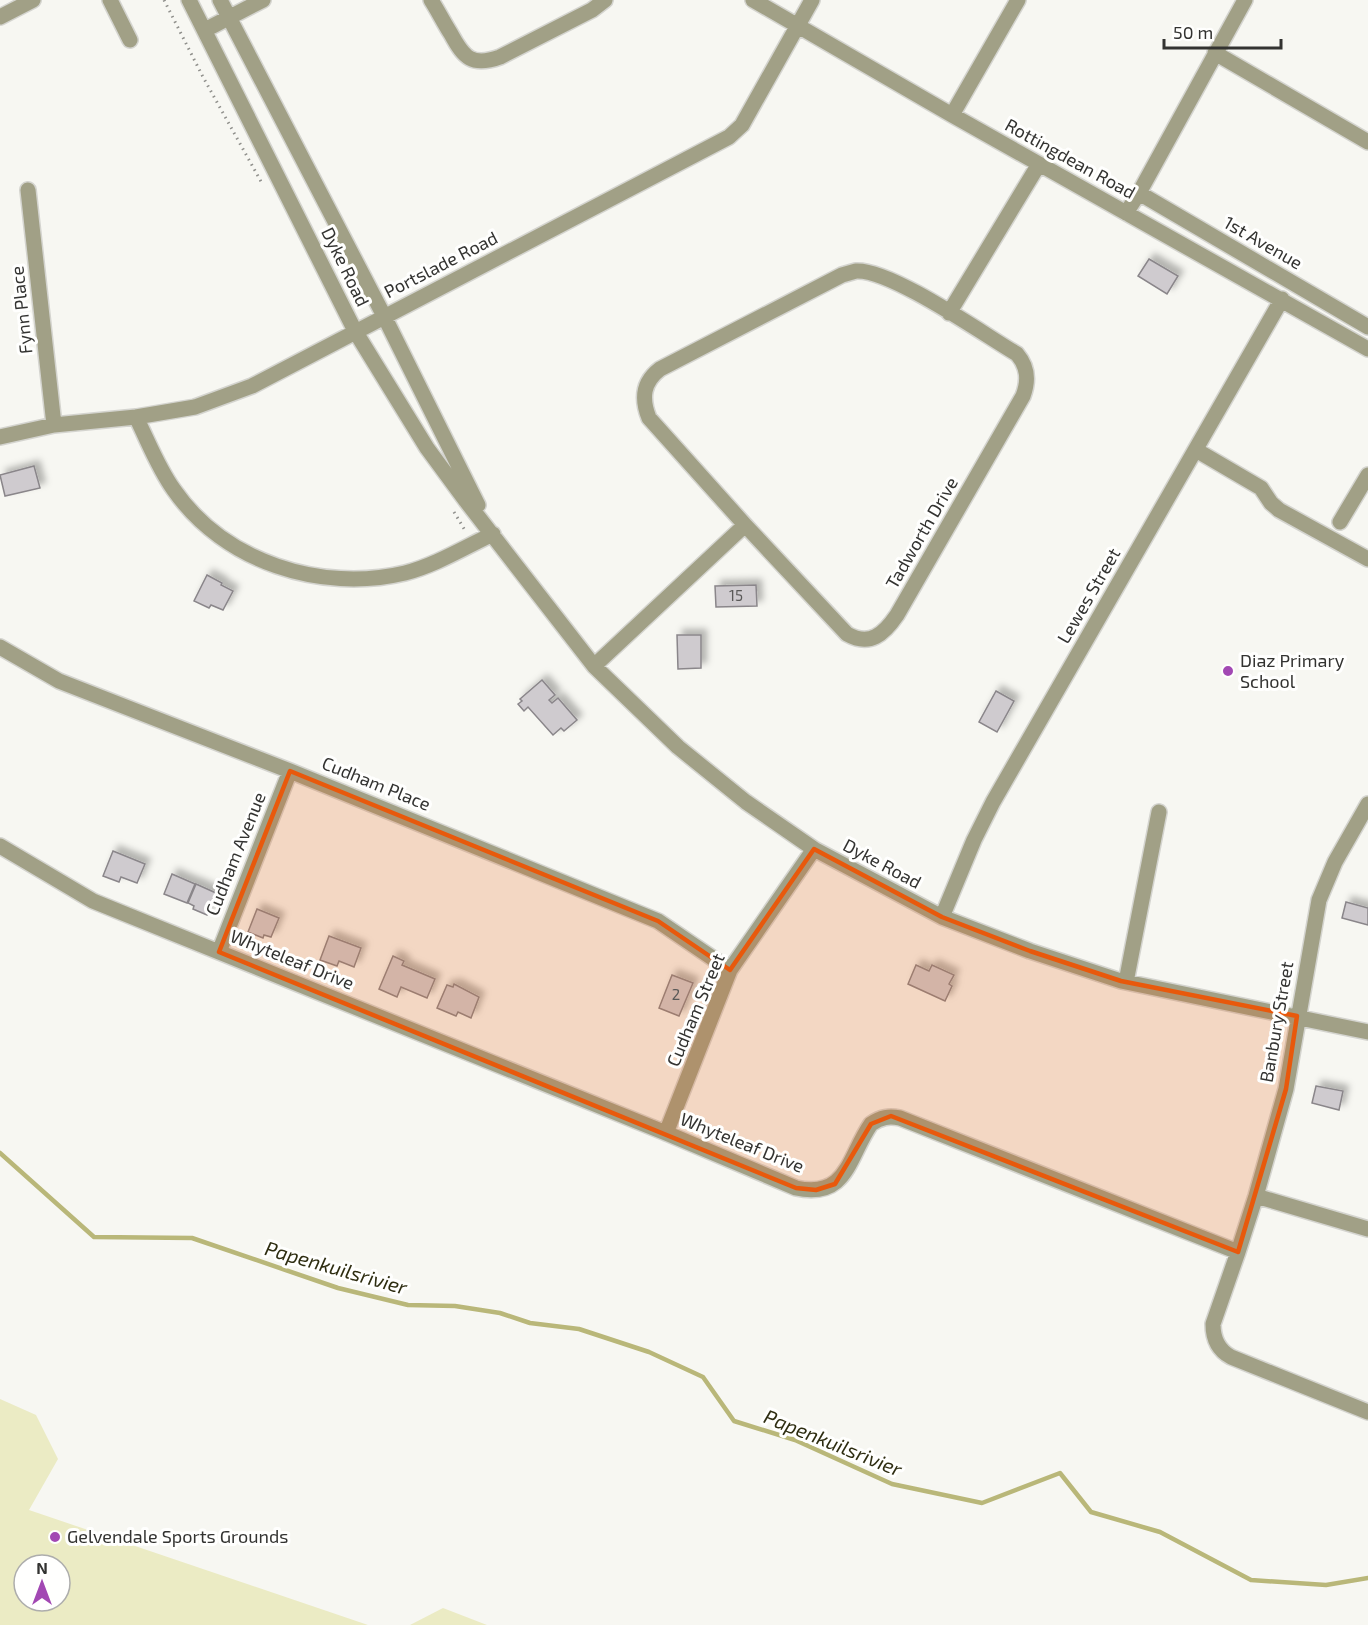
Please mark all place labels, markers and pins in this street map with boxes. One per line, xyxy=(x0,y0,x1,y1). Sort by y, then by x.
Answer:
place label: Diaz Primary School xyxy=(1240,649,1345,692)
marker: Diaz Primary School xyxy=(1221,664,1235,678)
place label: Gelvendale Sports Grounds xyxy=(67,1525,288,1547)
marker: Gelvendale Sports Grounds xyxy=(48,1530,62,1544)

